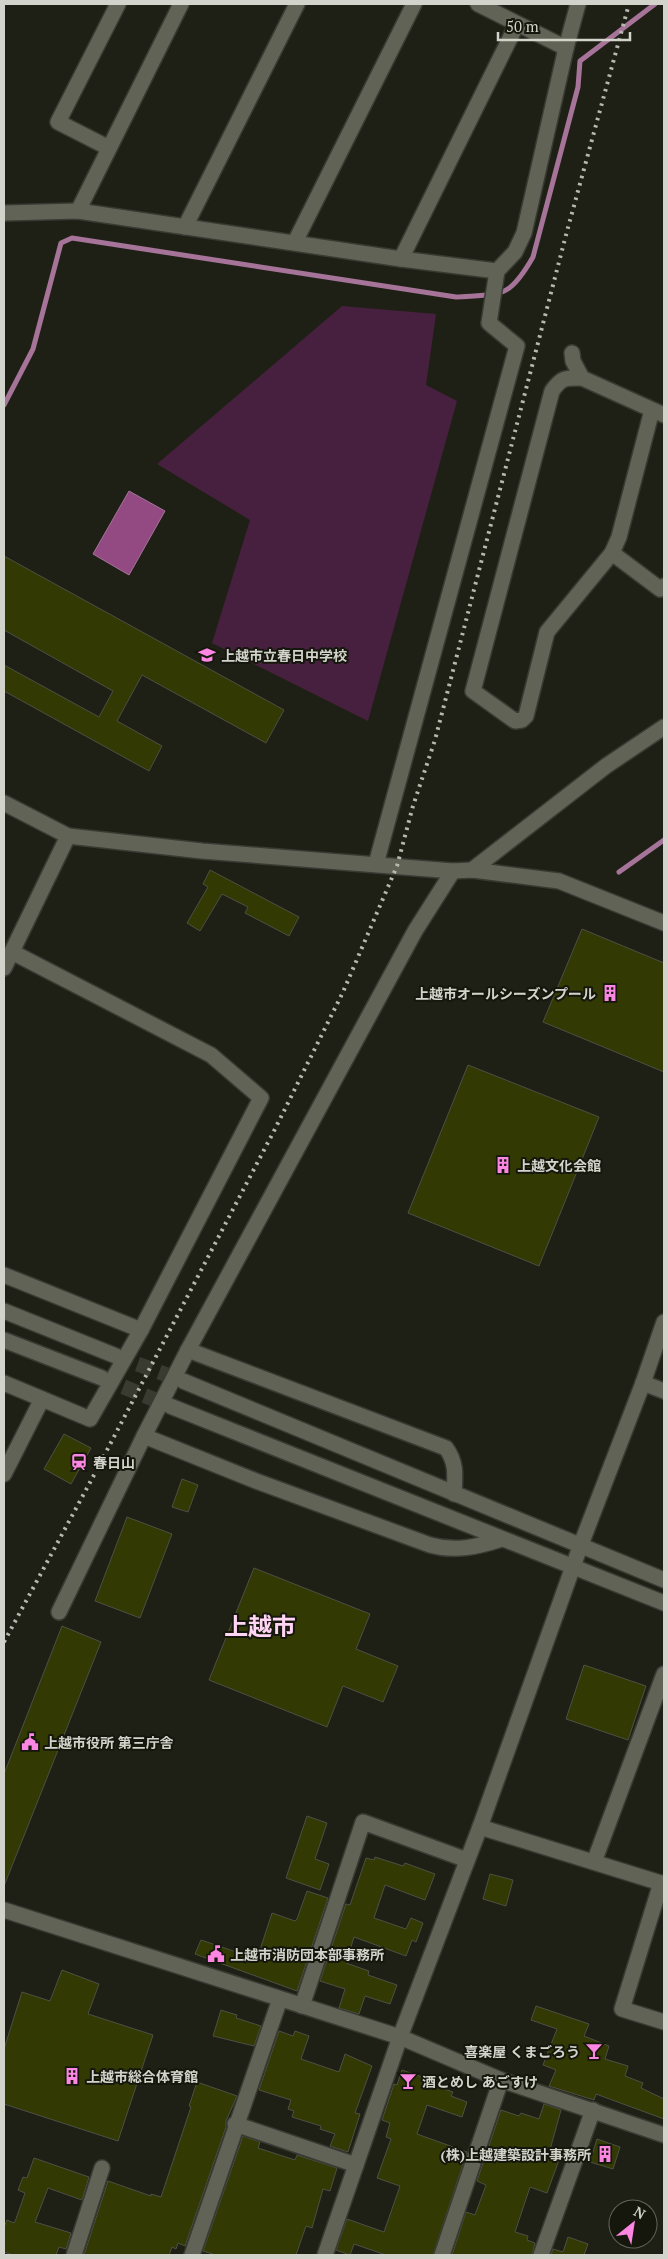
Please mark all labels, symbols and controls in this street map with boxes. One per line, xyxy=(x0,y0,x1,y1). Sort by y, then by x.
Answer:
scale bar xyxy=(498,10,630,42)
text: 50 m xyxy=(506,16,539,36)
school or university icon: 上越市立春日中学校 xyxy=(197,645,217,665)
place label: 上越市立春日中学校 xyxy=(221,646,347,665)
building icon: 上越市オールシーズンプール xyxy=(600,983,620,1003)
place label: 上越市オールシーズンプール xyxy=(415,984,596,1003)
building icon: 上越文化会館 xyxy=(493,1155,513,1175)
place label: 上越文化会館 xyxy=(517,1156,601,1175)
station icon: 春日山 xyxy=(69,1452,89,1472)
place label: 春日山 xyxy=(93,1453,135,1472)
district label: 上越市 xyxy=(224,1610,296,1642)
public building icon: 上越市役所 第三庁舎 xyxy=(20,1732,40,1752)
place label: 上越市役所 第三庁舎 xyxy=(44,1733,174,1752)
public building icon: 上越市消防団本部事務所 xyxy=(206,1944,226,1964)
place label: 上越市消防団本部事務所 xyxy=(230,1945,384,1964)
bar icon: 喜楽屋 くまごろう xyxy=(584,2041,604,2061)
place label: 喜楽屋 くまごろう xyxy=(464,2042,580,2061)
building icon: 上越市総合体育館 xyxy=(62,2066,82,2086)
place label: 上越市総合体育館 xyxy=(86,2067,198,2086)
bar icon: 酒とめし あごすけ xyxy=(398,2071,418,2091)
place label: 酒とめし あごすけ xyxy=(422,2072,538,2091)
building icon: (株)上越建築設計事務所 xyxy=(595,2144,615,2164)
place label: (株)上越建築設計事務所 xyxy=(441,2145,591,2164)
north arrow xyxy=(608,2199,658,2249)
text: N xyxy=(630,2201,649,2223)

